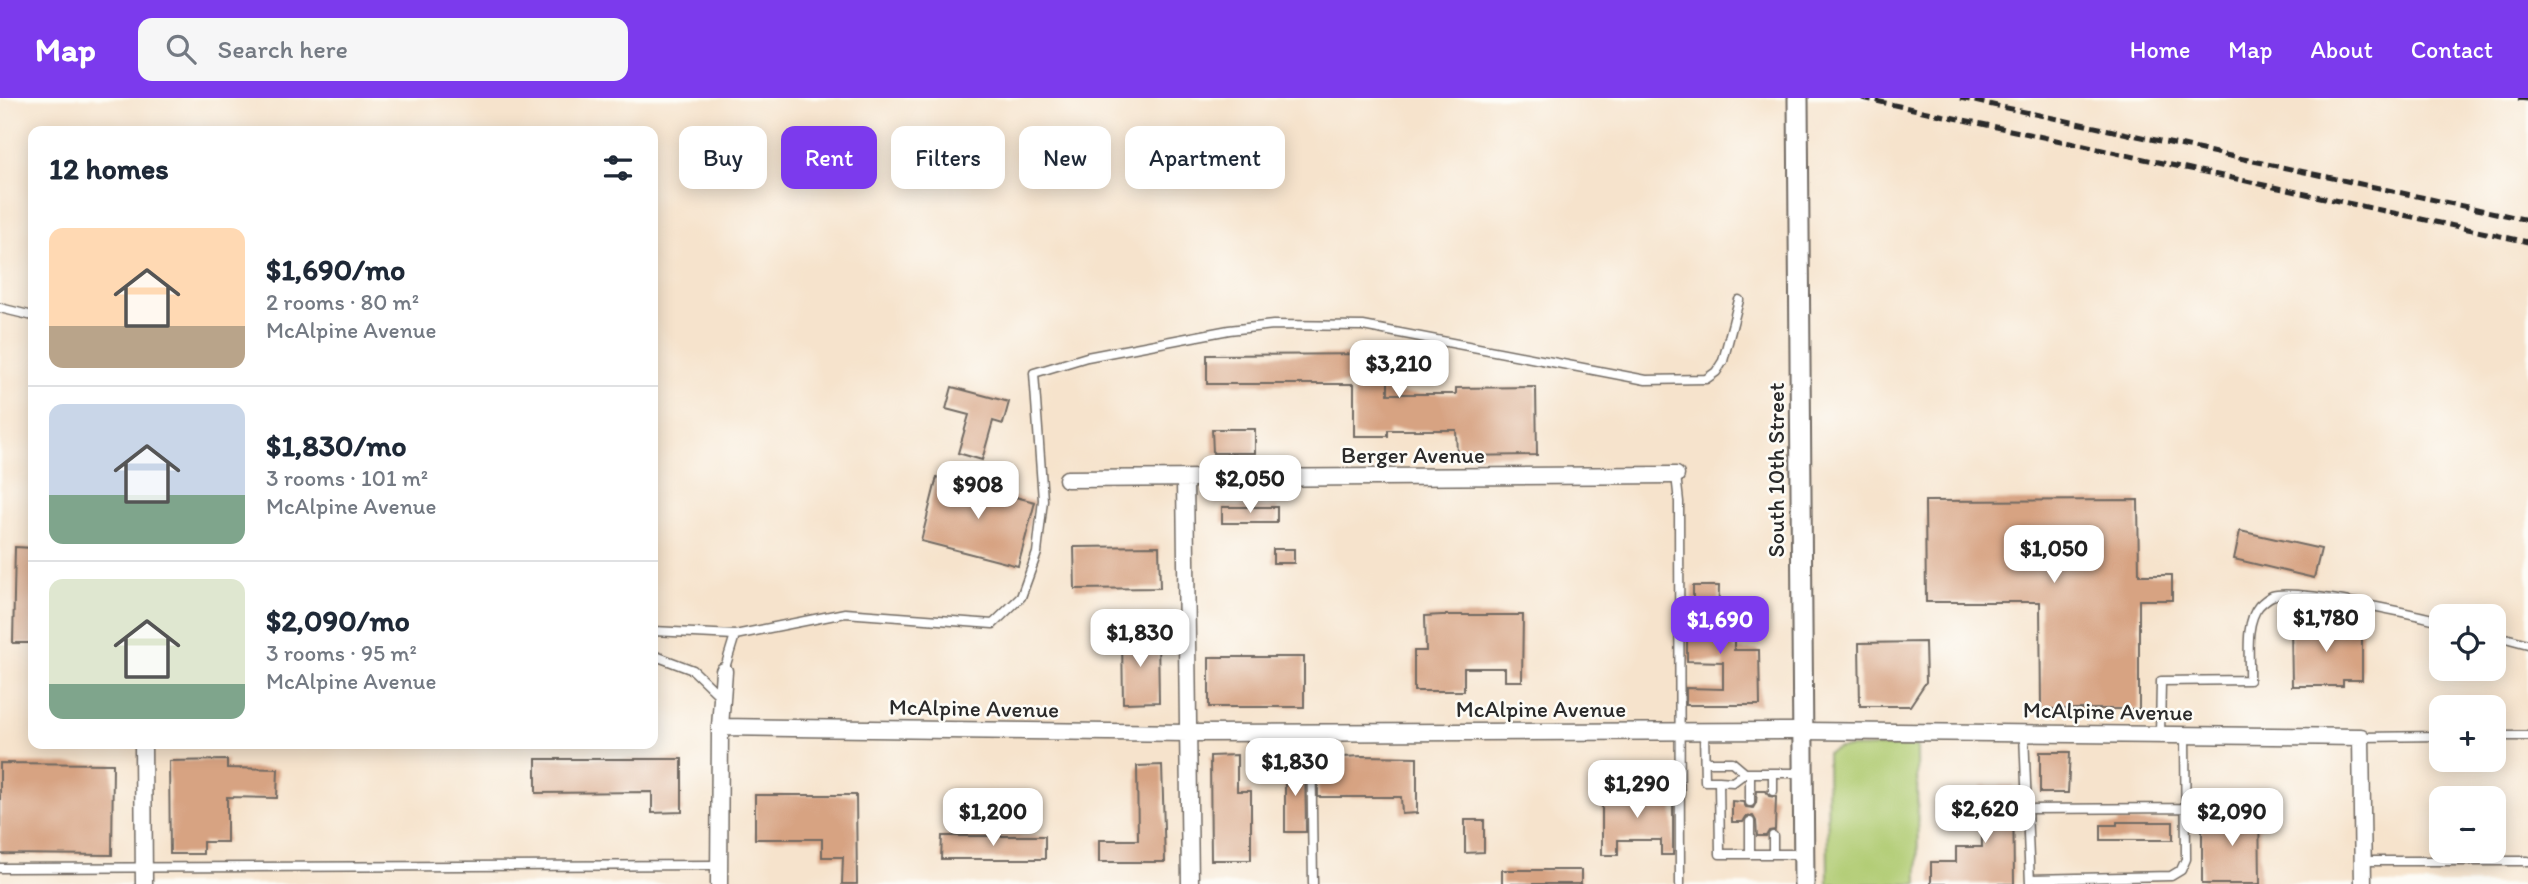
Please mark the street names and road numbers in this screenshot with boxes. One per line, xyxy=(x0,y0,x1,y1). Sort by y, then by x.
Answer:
street label: South 10th Street xyxy=(1762,382,1790,558)
street label: Berger Avenue xyxy=(1341,441,1485,469)
street label: McAlpine Avenue xyxy=(889,693,1059,723)
street label: McAlpine Avenue xyxy=(1456,695,1626,723)
street label: McAlpine Avenue xyxy=(2023,696,2193,726)

